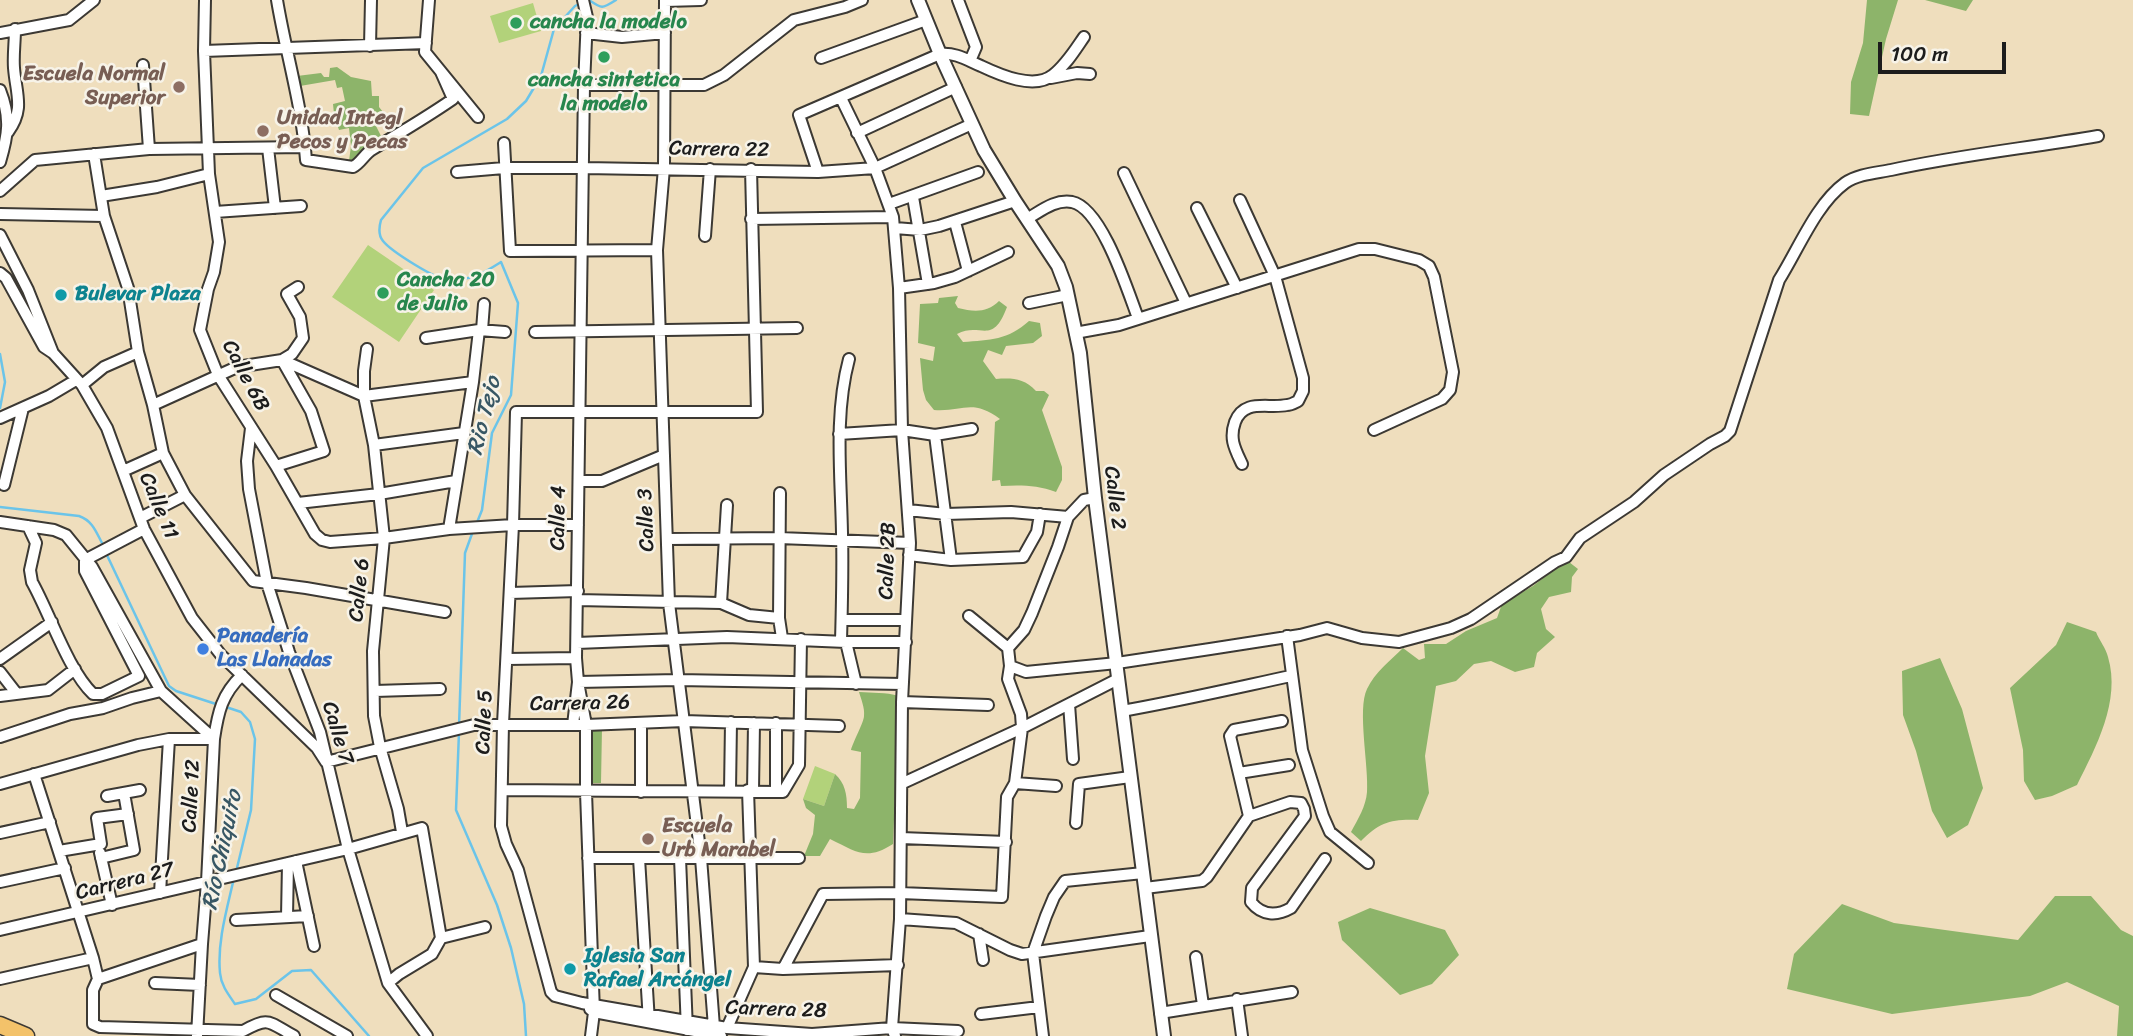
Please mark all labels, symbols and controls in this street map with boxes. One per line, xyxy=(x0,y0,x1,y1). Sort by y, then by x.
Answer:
place label: cancha la modelo xyxy=(530,10,687,36)
marker: cancha la modelo xyxy=(508,15,524,31)
scale bar xyxy=(1881,28,2009,72)
text: 100 m xyxy=(1891,35,1948,73)
marker: cancha sintetica la modelo xyxy=(596,49,612,65)
place label: Escuela Normal Superior xyxy=(23,62,165,112)
place label: cancha sintetica la modelo xyxy=(528,68,680,118)
marker: Escuela Normal Superior xyxy=(171,79,187,95)
place label: Unidad Integl Pecos y Pecas xyxy=(277,106,407,156)
marker: Unidad Integl Pecos y Pecas xyxy=(255,123,271,139)
street label: Carrera 22 xyxy=(669,137,769,163)
place label: Cancha 20 de Julio xyxy=(397,268,495,318)
place label: Bulevar Plaza xyxy=(75,282,200,308)
marker: Cancha 20 de Julio xyxy=(375,285,391,301)
marker: Bulevar Plaza xyxy=(53,287,69,303)
street label: Calle 6B xyxy=(216,336,274,416)
water label: Rio Tejo xyxy=(462,374,508,458)
street label: Calle 2 xyxy=(1098,465,1130,531)
street label: Calle 11 xyxy=(133,469,183,543)
street label: Calle 4 xyxy=(546,485,572,551)
street label: Calle 3 xyxy=(633,488,661,552)
street label: Calle 2B xyxy=(874,522,902,600)
street label: Calle 6 xyxy=(344,557,376,623)
place label: Panadería Las Llanadas xyxy=(217,624,332,674)
marker: Panadería Las Llanadas xyxy=(195,641,211,657)
street label: Calle 5 xyxy=(471,689,499,755)
street label: Carrera 26 xyxy=(530,691,630,717)
street label: Calle 7 xyxy=(316,699,358,767)
street label: Calle 12 xyxy=(178,759,206,833)
water label: Río Chiquito xyxy=(197,788,249,912)
place label: Escuela Urb Marabel xyxy=(662,814,775,864)
marker: Escuela Urb Marabel xyxy=(640,831,656,847)
street label: Carrera 27 xyxy=(73,858,177,906)
place label: Iglesia San Rafael Arcángel xyxy=(584,944,731,994)
marker: Iglesia San Rafael Arcángel xyxy=(562,961,578,977)
street label: Carrera 28 xyxy=(725,996,827,1024)

